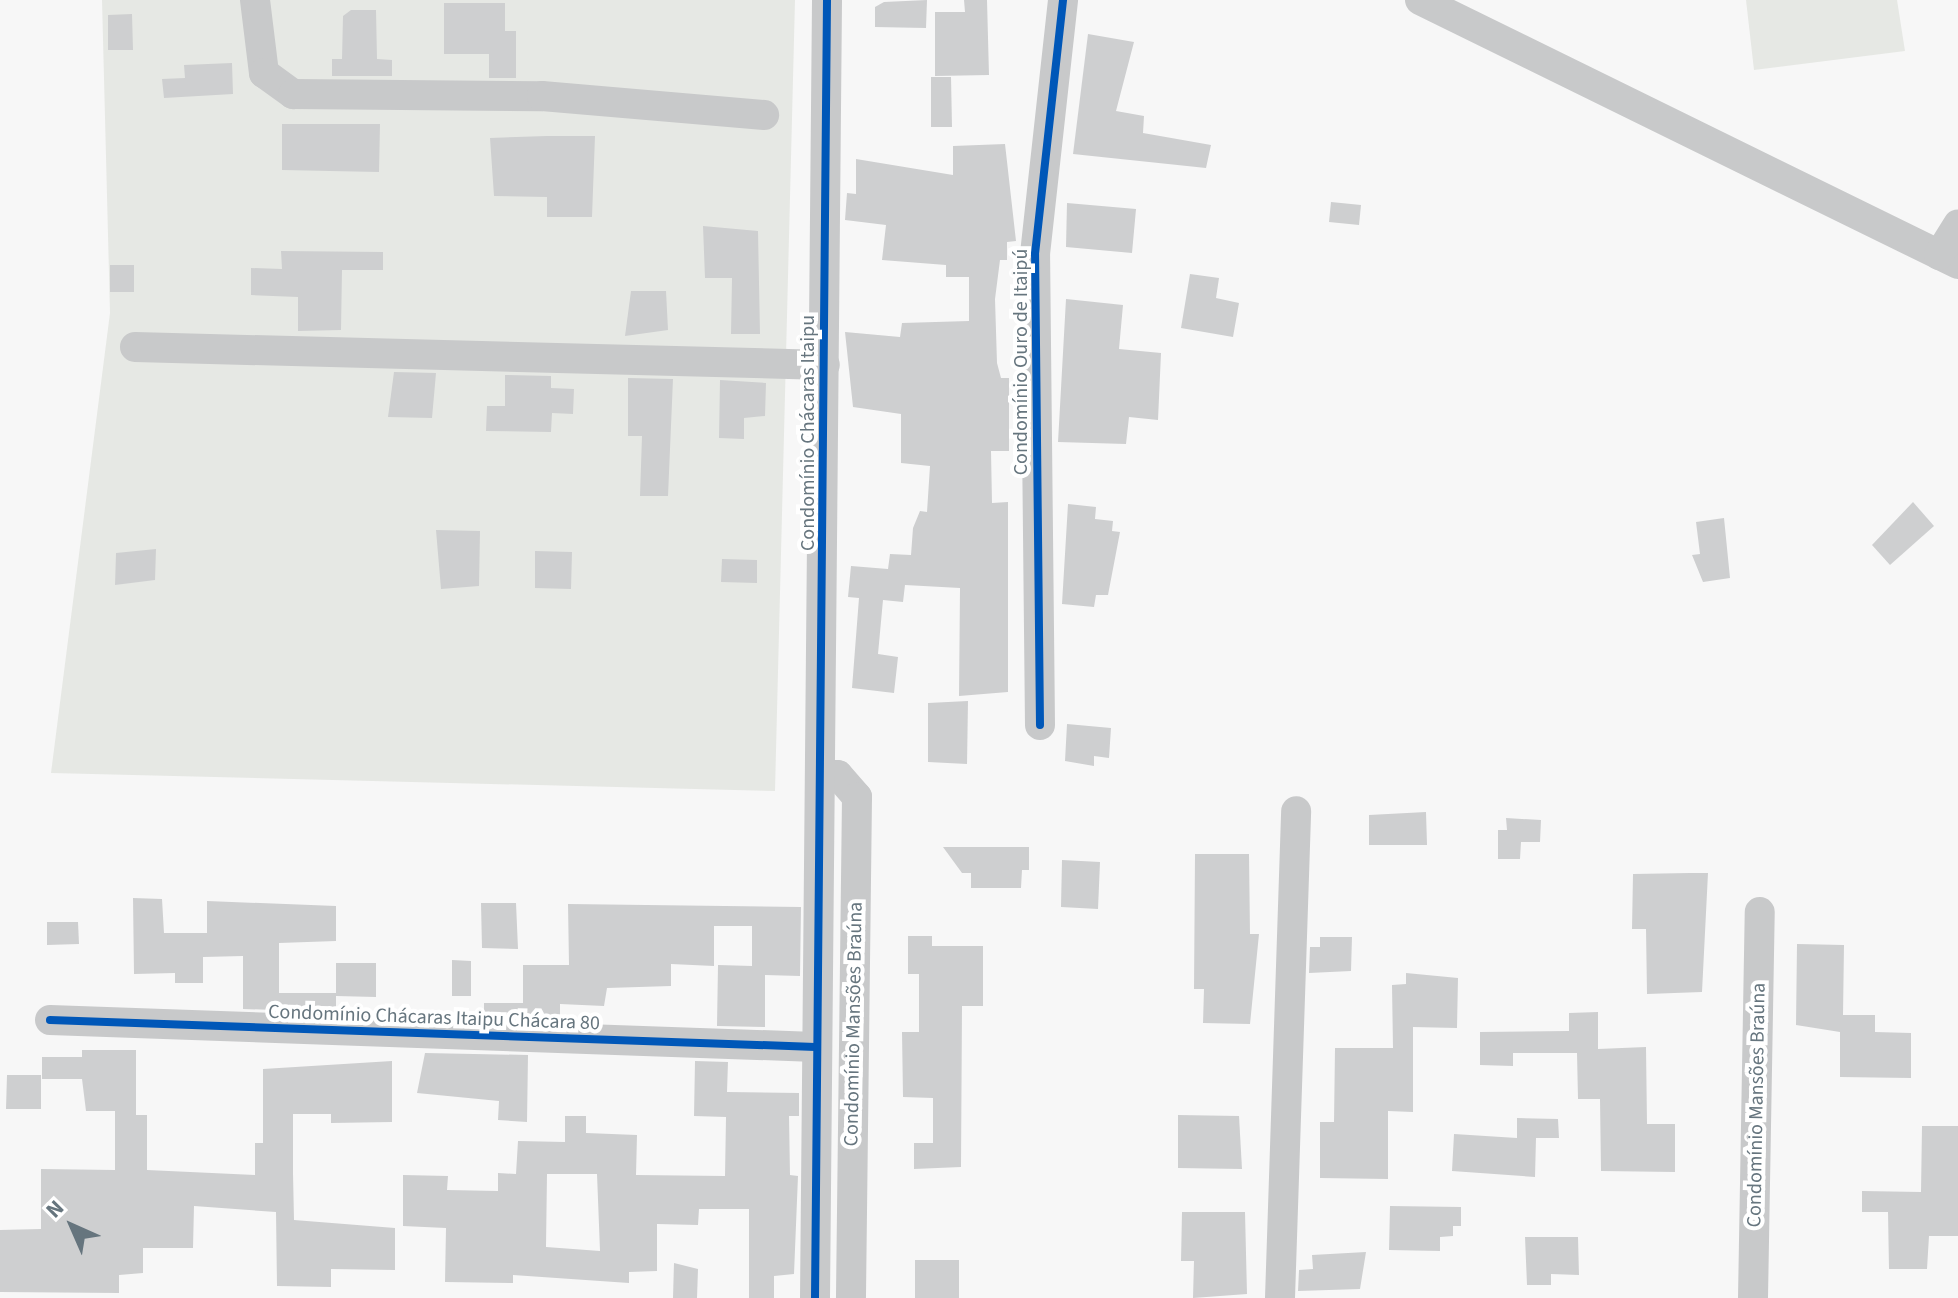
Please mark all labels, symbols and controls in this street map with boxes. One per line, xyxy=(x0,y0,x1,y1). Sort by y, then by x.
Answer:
street label: Condomínio Ouro de Itaipú xyxy=(1009,249,1033,475)
street label: Condomínio Chácaras Itaipu xyxy=(796,315,820,551)
street label: Condomínio Mansões Braúna xyxy=(840,901,868,1147)
street label: Condomínio Mansões Braúna xyxy=(1743,982,1771,1228)
street label: Condomínio Chácaras Itaipu Chácara 80 xyxy=(268,1000,600,1036)
north arrow xyxy=(32,1186,112,1266)
text: N xyxy=(39,1193,72,1226)

